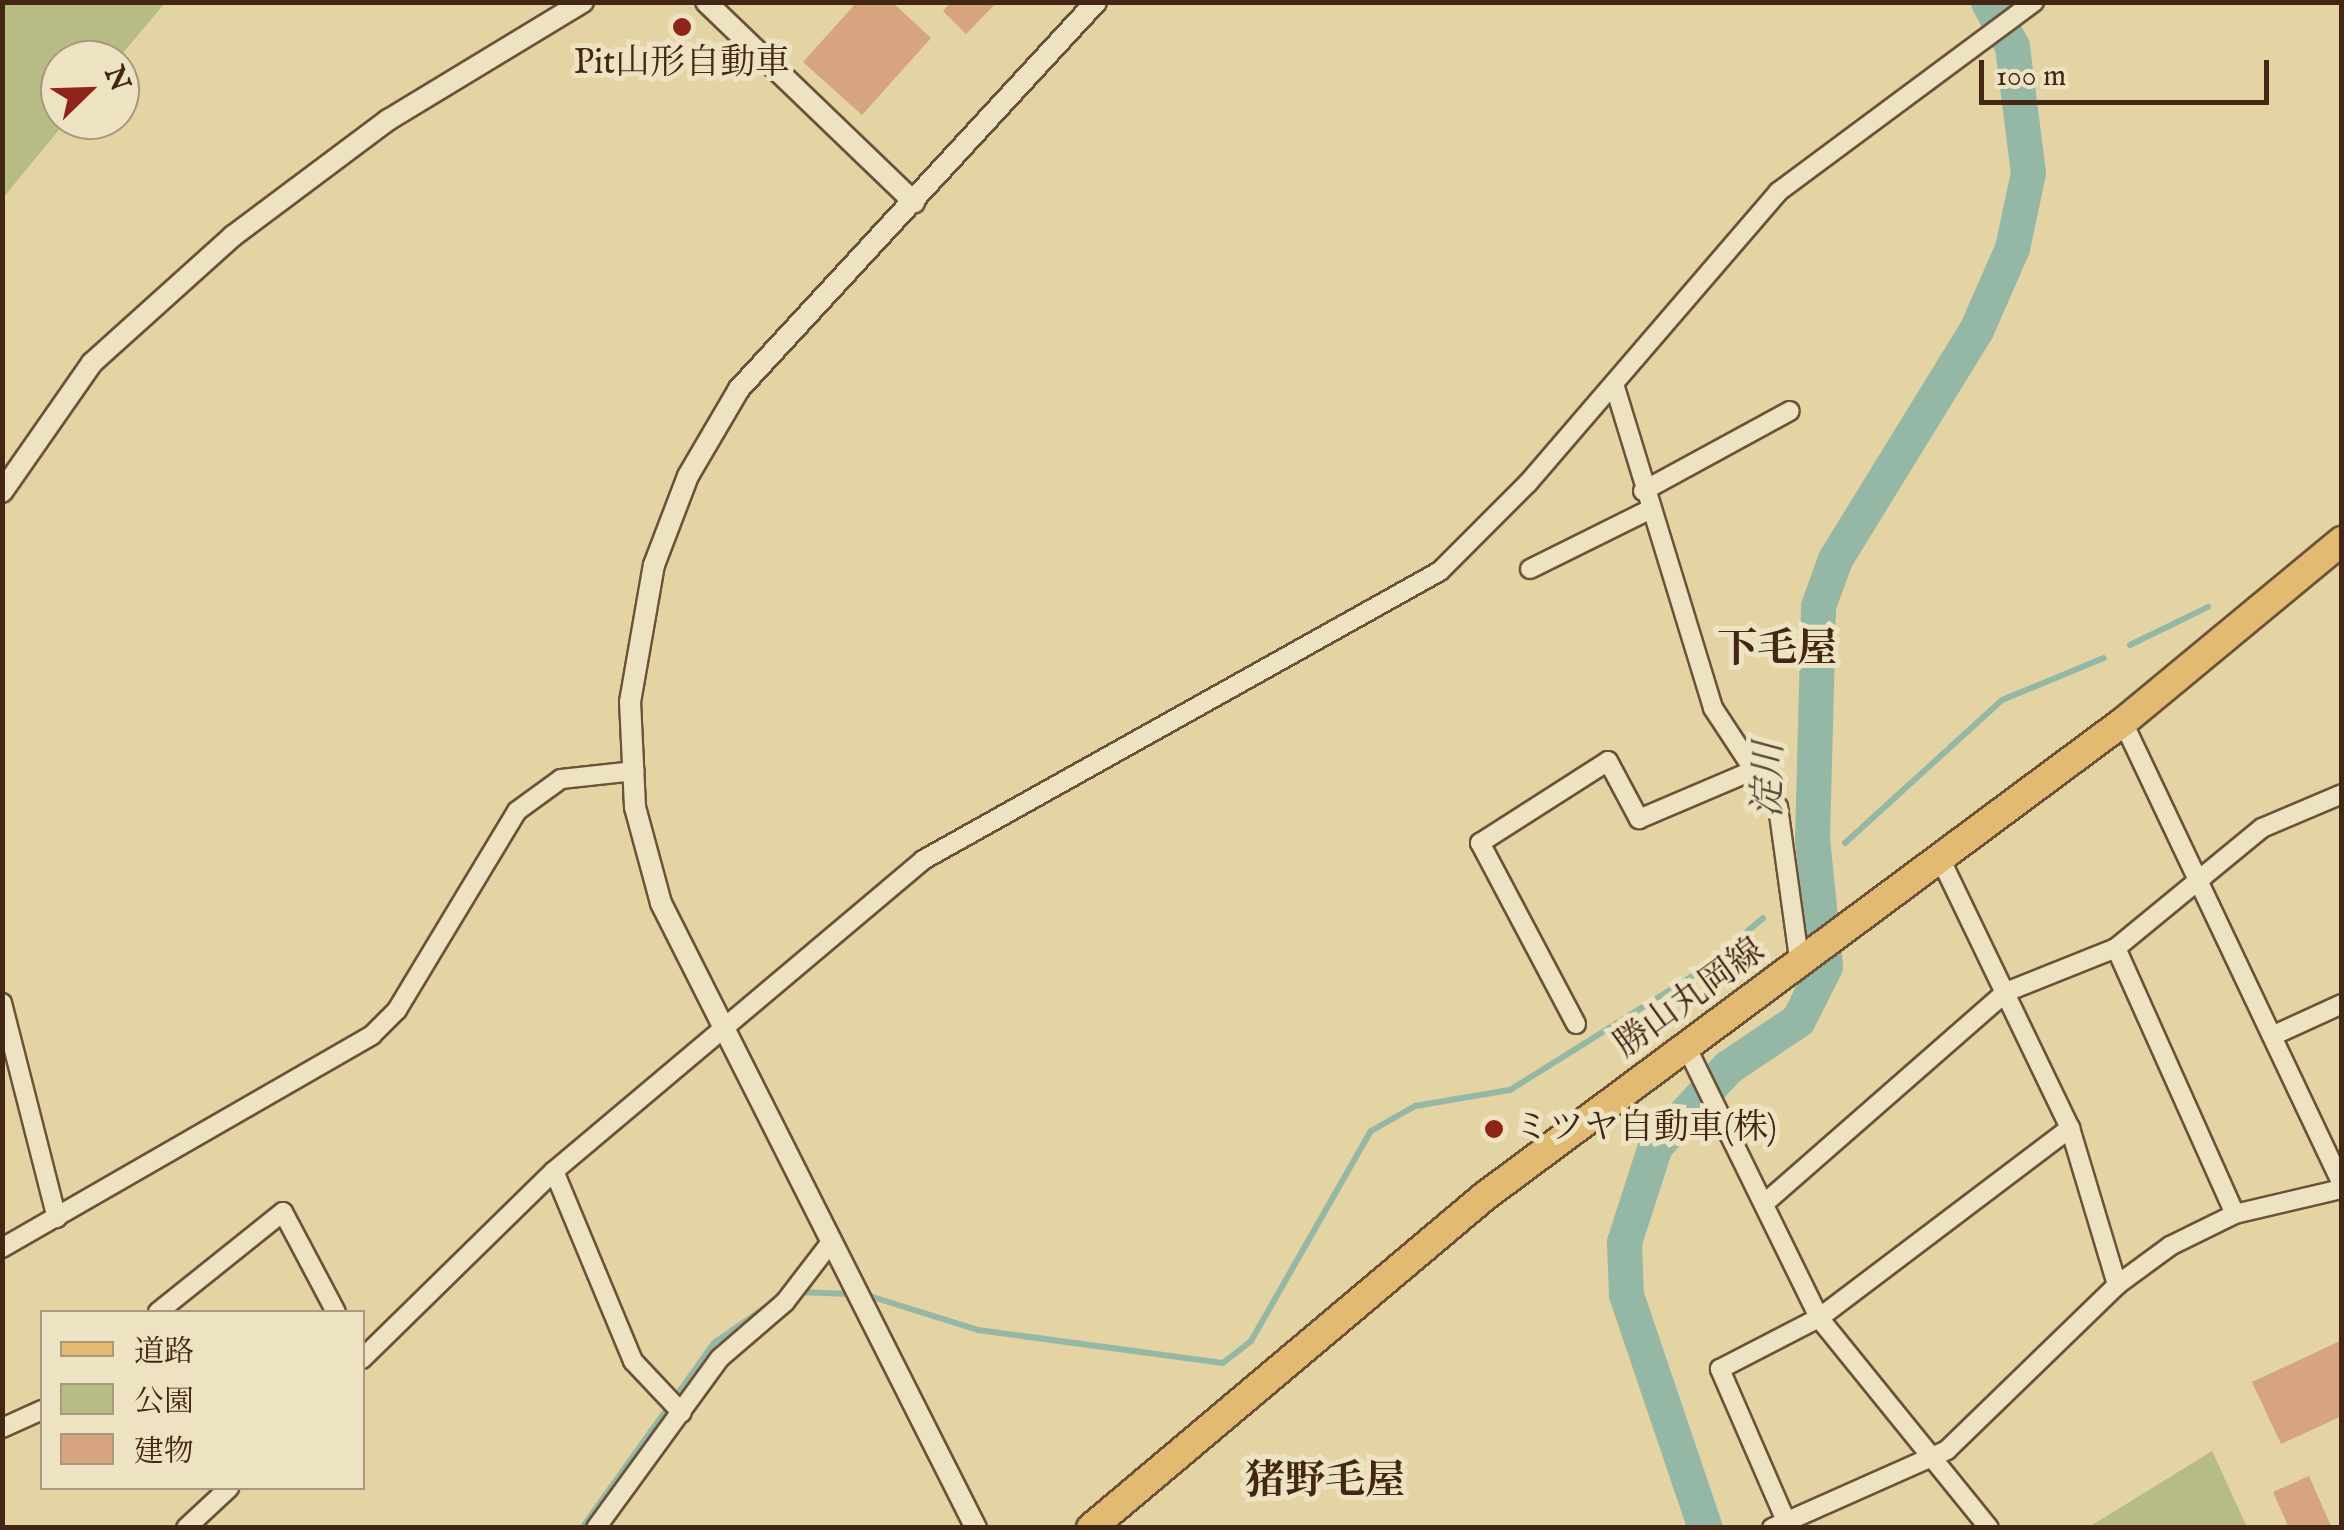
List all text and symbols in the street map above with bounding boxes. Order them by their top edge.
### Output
marker: Pit山形自動車 [671,16,693,38]
north arrow [40,40,140,140]
scale bar [1984,40,2274,102]
place label: Pit山形自動車 [574,43,790,85]
text: 100 m [1996,58,2066,96]
text: N [95,61,137,97]
district label: 下毛屋 [1717,627,1837,675]
water label: 淀川 [1748,742,1794,818]
street label: 勝山丸岡線 [1607,931,1773,1067]
place label: ミツヤ自動車(株) [1514,1108,1777,1150]
marker: ミツヤ自動車(株) [1483,1118,1505,1140]
legend [40,1310,365,1490]
text: 道路 [134,1334,194,1372]
text: 公園 [134,1384,194,1422]
text: 建物 [134,1434,194,1472]
district label: 猪野毛屋 [1245,1459,1405,1507]

